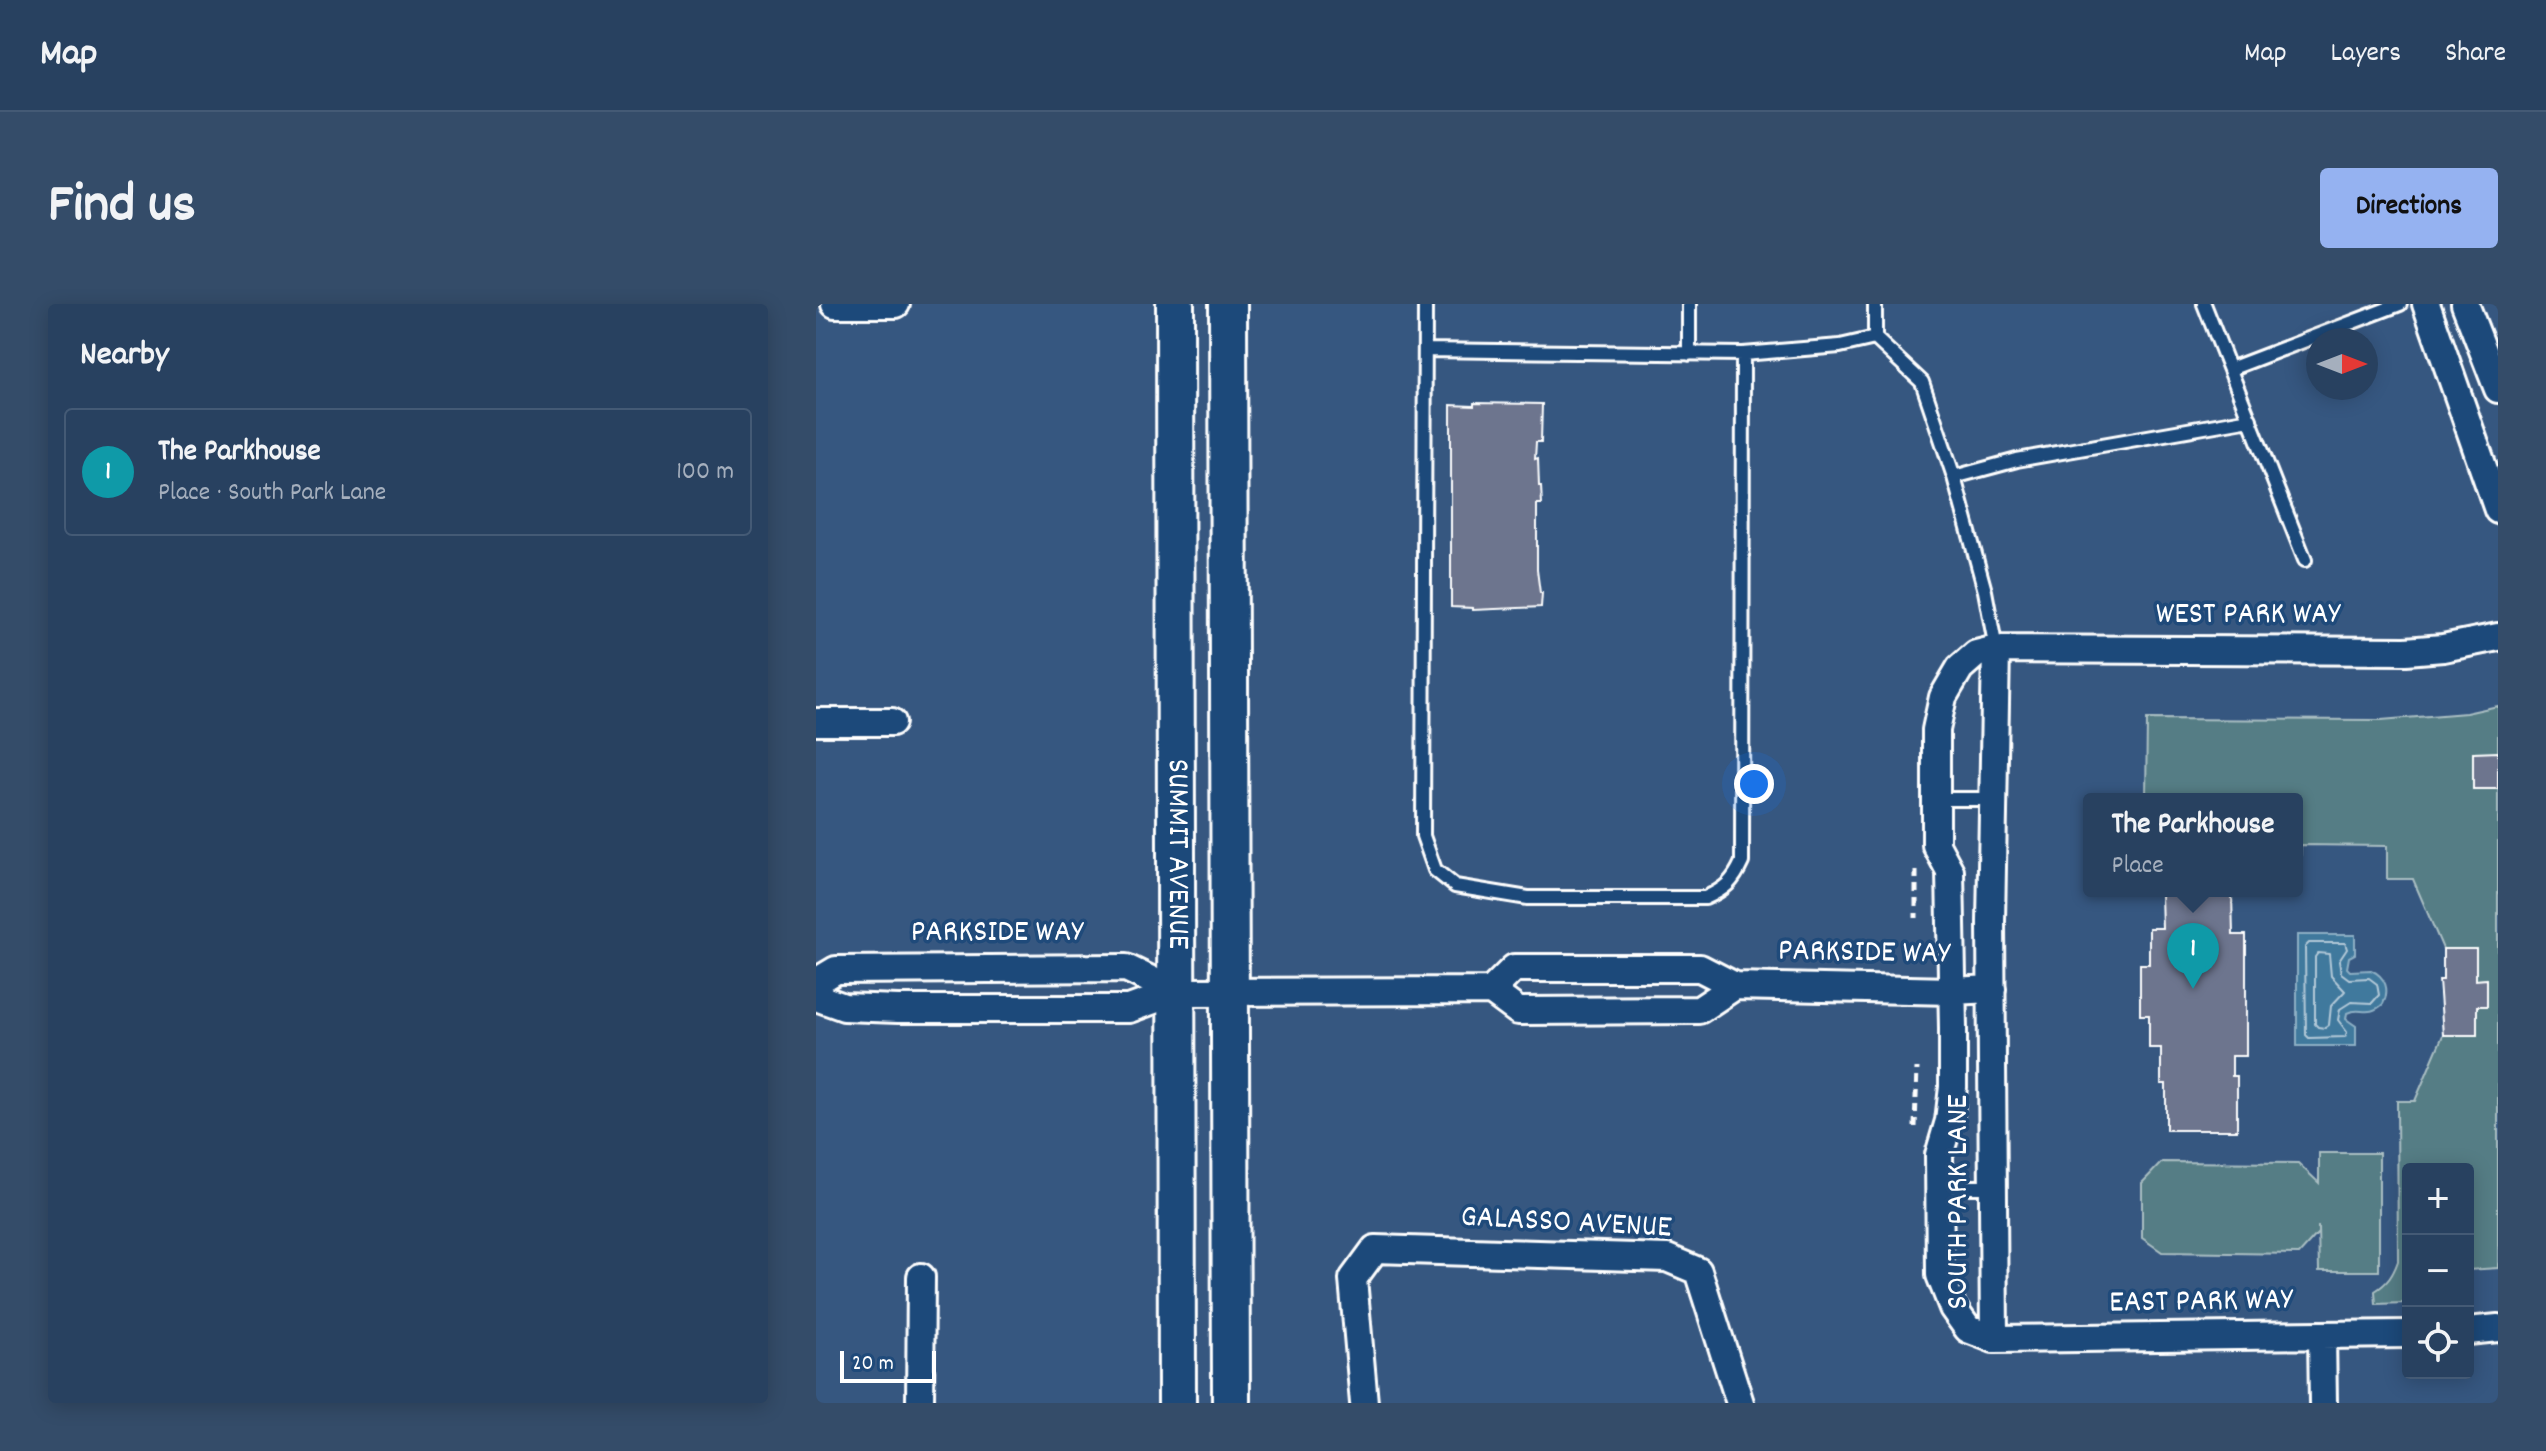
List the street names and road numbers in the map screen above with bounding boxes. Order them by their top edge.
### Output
street label: WEST PARK WAY [2156,593,2341,639]
street label: SUMMIT AVENUE [1153,759,1199,950]
street label: PARKSIDE WAY [911,911,1084,957]
street label: PARKSIDE WAY [1777,929,1952,979]
street label: SOUTH PARK LANE [1937,1094,1983,1310]
street label: GALASSO AVENUE [1459,1196,1673,1253]
street label: EAST PARK WAY [2109,1278,2294,1328]

